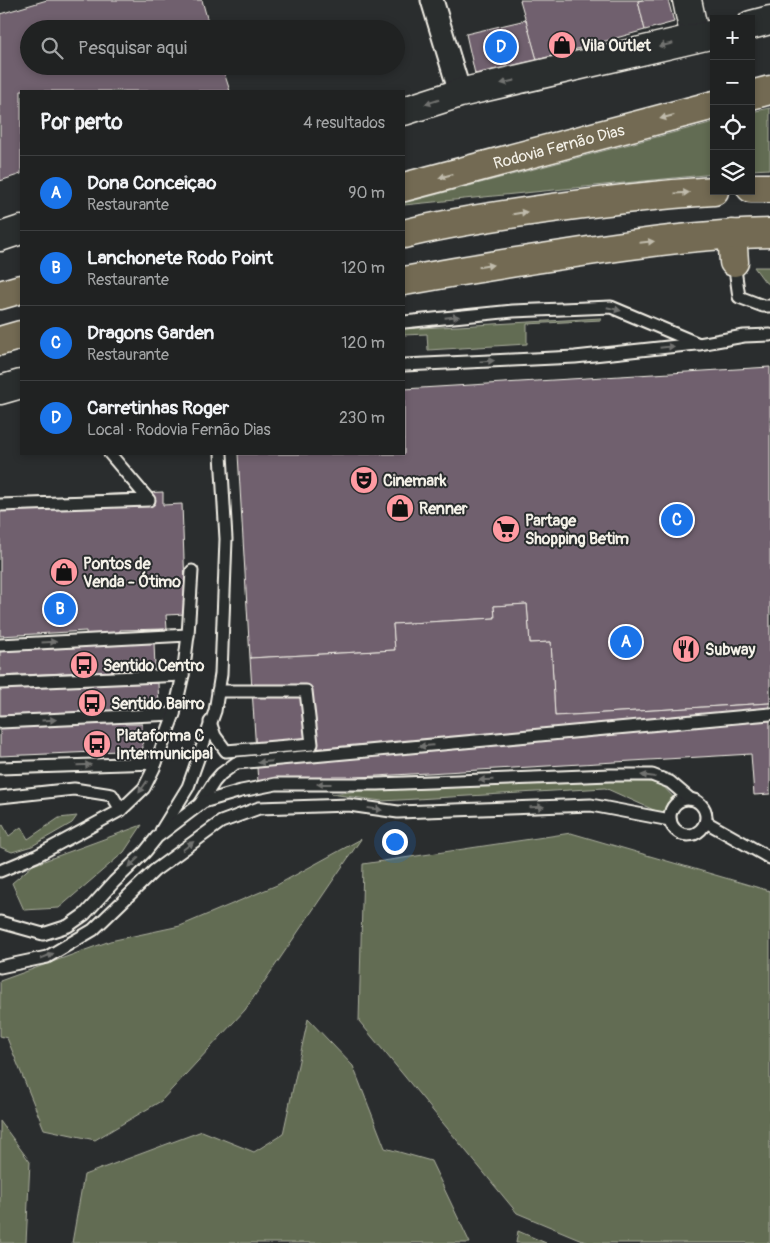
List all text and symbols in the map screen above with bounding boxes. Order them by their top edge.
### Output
map controls [710,15,755,195]
button: + [710,15,755,60]
search box [20,20,405,75]
pin: D [485,28,517,66]
shop icon: Vila Outlet [547,30,577,60]
icon: search [38,34,66,62]
text: Pesquisar aqui [78,36,187,60]
place label: Vila Outlet [581,36,652,56]
one-way arrow [659,41,674,49]
button: − [710,60,755,105]
one-way arrow [501,78,516,86]
one-way arrow [424,98,439,106]
button: locate [710,105,755,150]
text: Por perto [40,109,122,136]
text: 4 resultados [303,113,385,133]
one-way arrow [659,114,674,122]
street label: Rodovia Fernão Dias [491,120,627,174]
button: layers [710,150,755,195]
text: Dona Conceiçao [87,171,216,195]
one-way arrow [439,172,454,180]
text: A [51,183,61,203]
text: 90 m [348,183,385,203]
one-way arrow [674,188,690,196]
text: Restaurante [87,195,169,215]
one-way arrow [513,208,529,216]
one-way arrow [639,238,655,246]
text: Lanchonete Rodo Point [87,246,273,270]
text: B [51,258,61,278]
text: 120 m [341,258,385,278]
one-way arrow [479,262,495,270]
text: Restaurante [87,270,169,290]
one-way arrow [606,305,622,313]
one-way arrow [445,313,461,321]
text: Dragons Garden [87,321,214,345]
text: C [51,333,61,353]
text: 120 m [341,333,385,353]
one-way arrow [659,343,675,351]
text: Restaurante [87,345,169,365]
one-way arrow [480,357,496,365]
text: Carretinhas Roger [87,396,229,420]
text: D [51,408,61,428]
text: 230 m [339,408,385,428]
text: Local · Rodovia Fernão Dias [87,420,271,440]
theatre icon: Cinemark [349,465,379,495]
place label: Cinemark [383,471,447,491]
shop icon: Renner [385,493,415,523]
place label: Renner [419,499,468,519]
pin: C [661,501,693,539]
place label: Partage Shopping Betim [525,511,629,549]
supermarket icon: Partage Shopping Betim [491,514,521,544]
place label: Pontos de Venda - Ótimo [83,554,181,592]
shop icon: Pontos de Venda - Ótimo [49,557,79,587]
pin: B [44,590,76,628]
pin: A [610,623,642,661]
restaurant icon: Subway [671,634,701,664]
one-way arrow [41,638,57,646]
place label: Subway [705,640,755,660]
bus stop icon: Sentido Centro [69,650,99,680]
place label: Sentido Centro [103,656,205,676]
bus stop icon: Sentido Bairro [77,688,107,718]
place label: Sentido Bairro [111,694,205,714]
one-way arrow [41,716,57,724]
place label: Plataforma C Intermunicipal [116,726,214,764]
bus stop icon: Plataforma C Intermunicipal [82,729,112,759]
one-way arrow [418,742,434,750]
one-way arrow [256,758,272,766]
one-way arrow [76,760,92,768]
one-way arrow [640,772,656,780]
one-way arrow [478,776,494,784]
one-way arrow [138,780,148,793]
one-way arrow [316,780,332,788]
one-way arrow [530,803,546,811]
one-way arrow [367,805,383,813]
your location [382,829,408,855]
one-way arrow [181,841,195,851]
one-way arrow [129,856,141,868]
one-way arrow [40,951,54,959]

